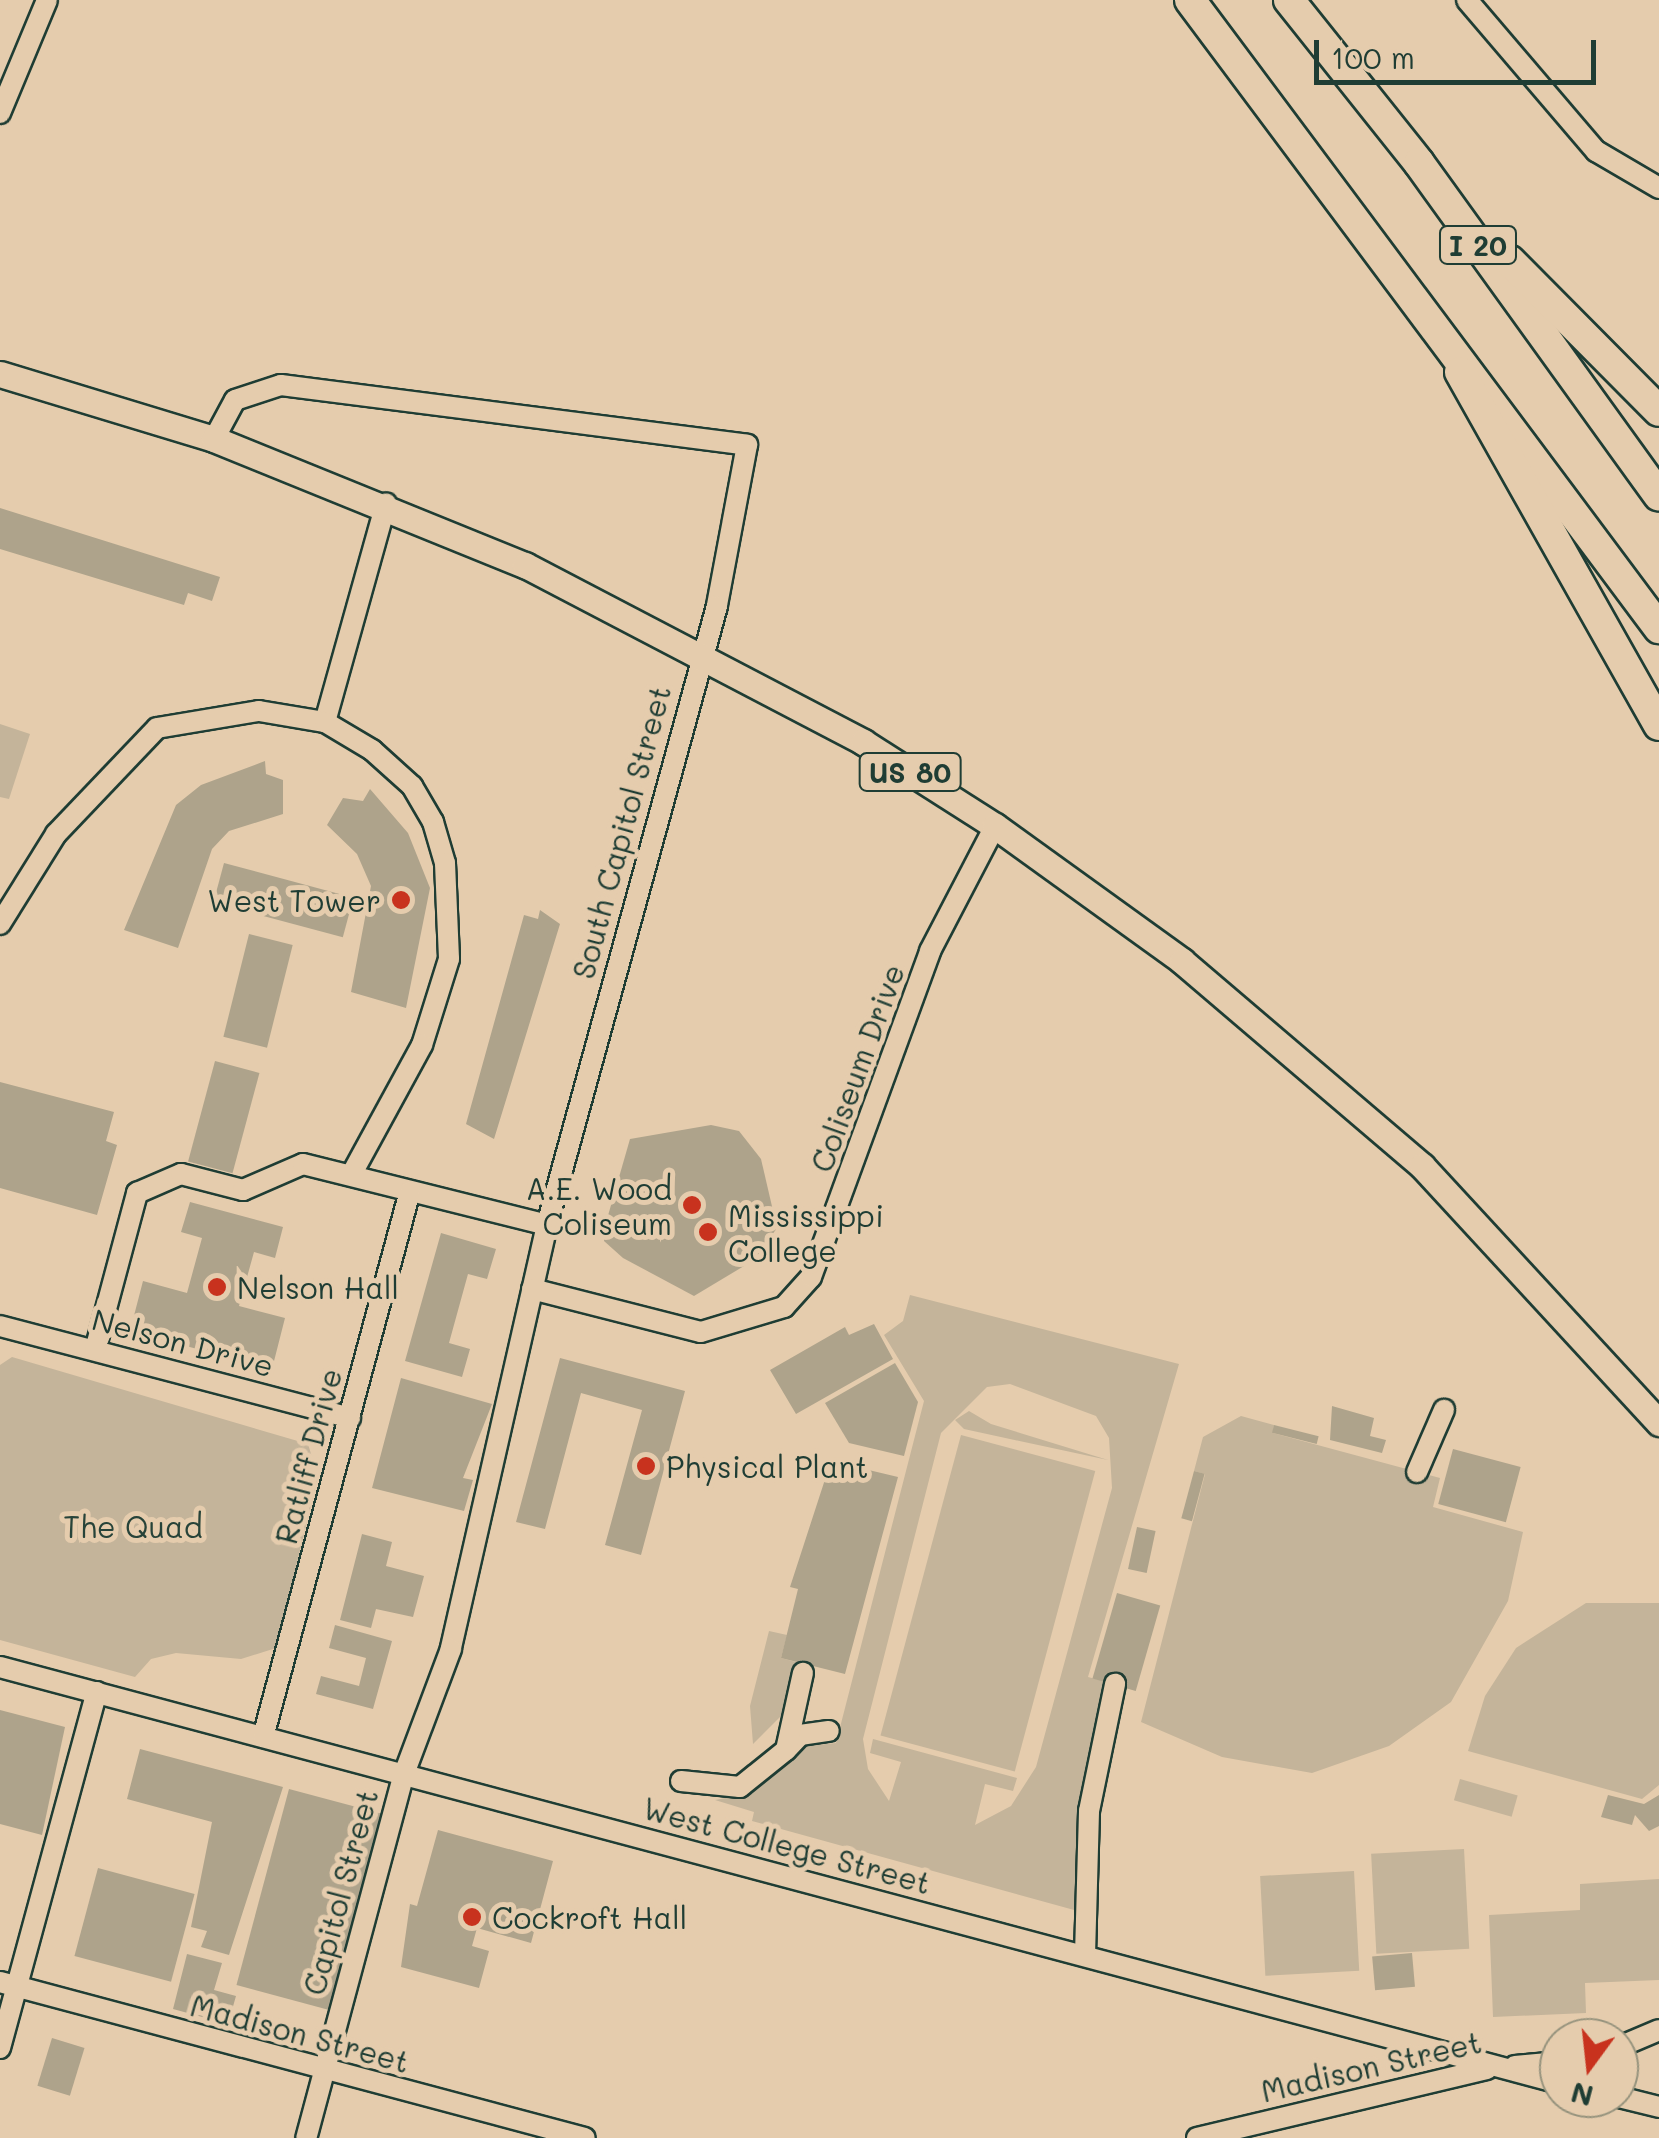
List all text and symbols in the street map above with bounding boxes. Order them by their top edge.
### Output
scale bar [1319,20,1602,82]
text: 100 m [1331,37,1415,77]
road number: I 20 [1438,222,1518,268]
street label: South Capitol Street [565,681,677,983]
road number: US 80 [858,749,962,795]
place label: West Tower [207,882,381,918]
marker: West Tower [390,889,412,911]
street label: Coliseum Drive [803,959,911,1177]
place label: A.E. Wood Coliseum [526,1170,672,1240]
marker: A.E. Wood Coliseum [681,1194,703,1216]
place label: Mississippi College [728,1197,884,1268]
marker: Mississippi College [697,1221,719,1243]
place label: Nelson Hall [237,1269,399,1305]
marker: Nelson Hall [206,1276,228,1298]
street label: Nelson Drive [88,1301,278,1383]
street label: Ratliff Drive [267,1364,349,1548]
place label: Physical Plant [666,1448,868,1484]
marker: Physical Plant [635,1455,657,1477]
park label: The Quad [63,1508,203,1544]
street label: Capitol Street [295,1785,385,1999]
street label: West College Street [639,1789,935,1901]
place label: Cockroft Hall [492,1899,687,1935]
marker: Cockroft Hall [461,1906,483,1928]
street label: Madison Street [187,1987,413,2079]
north arrow [1539,2018,1639,2118]
street label: Madison Street [1257,2023,1485,2109]
text: N [1567,2075,1597,2115]

